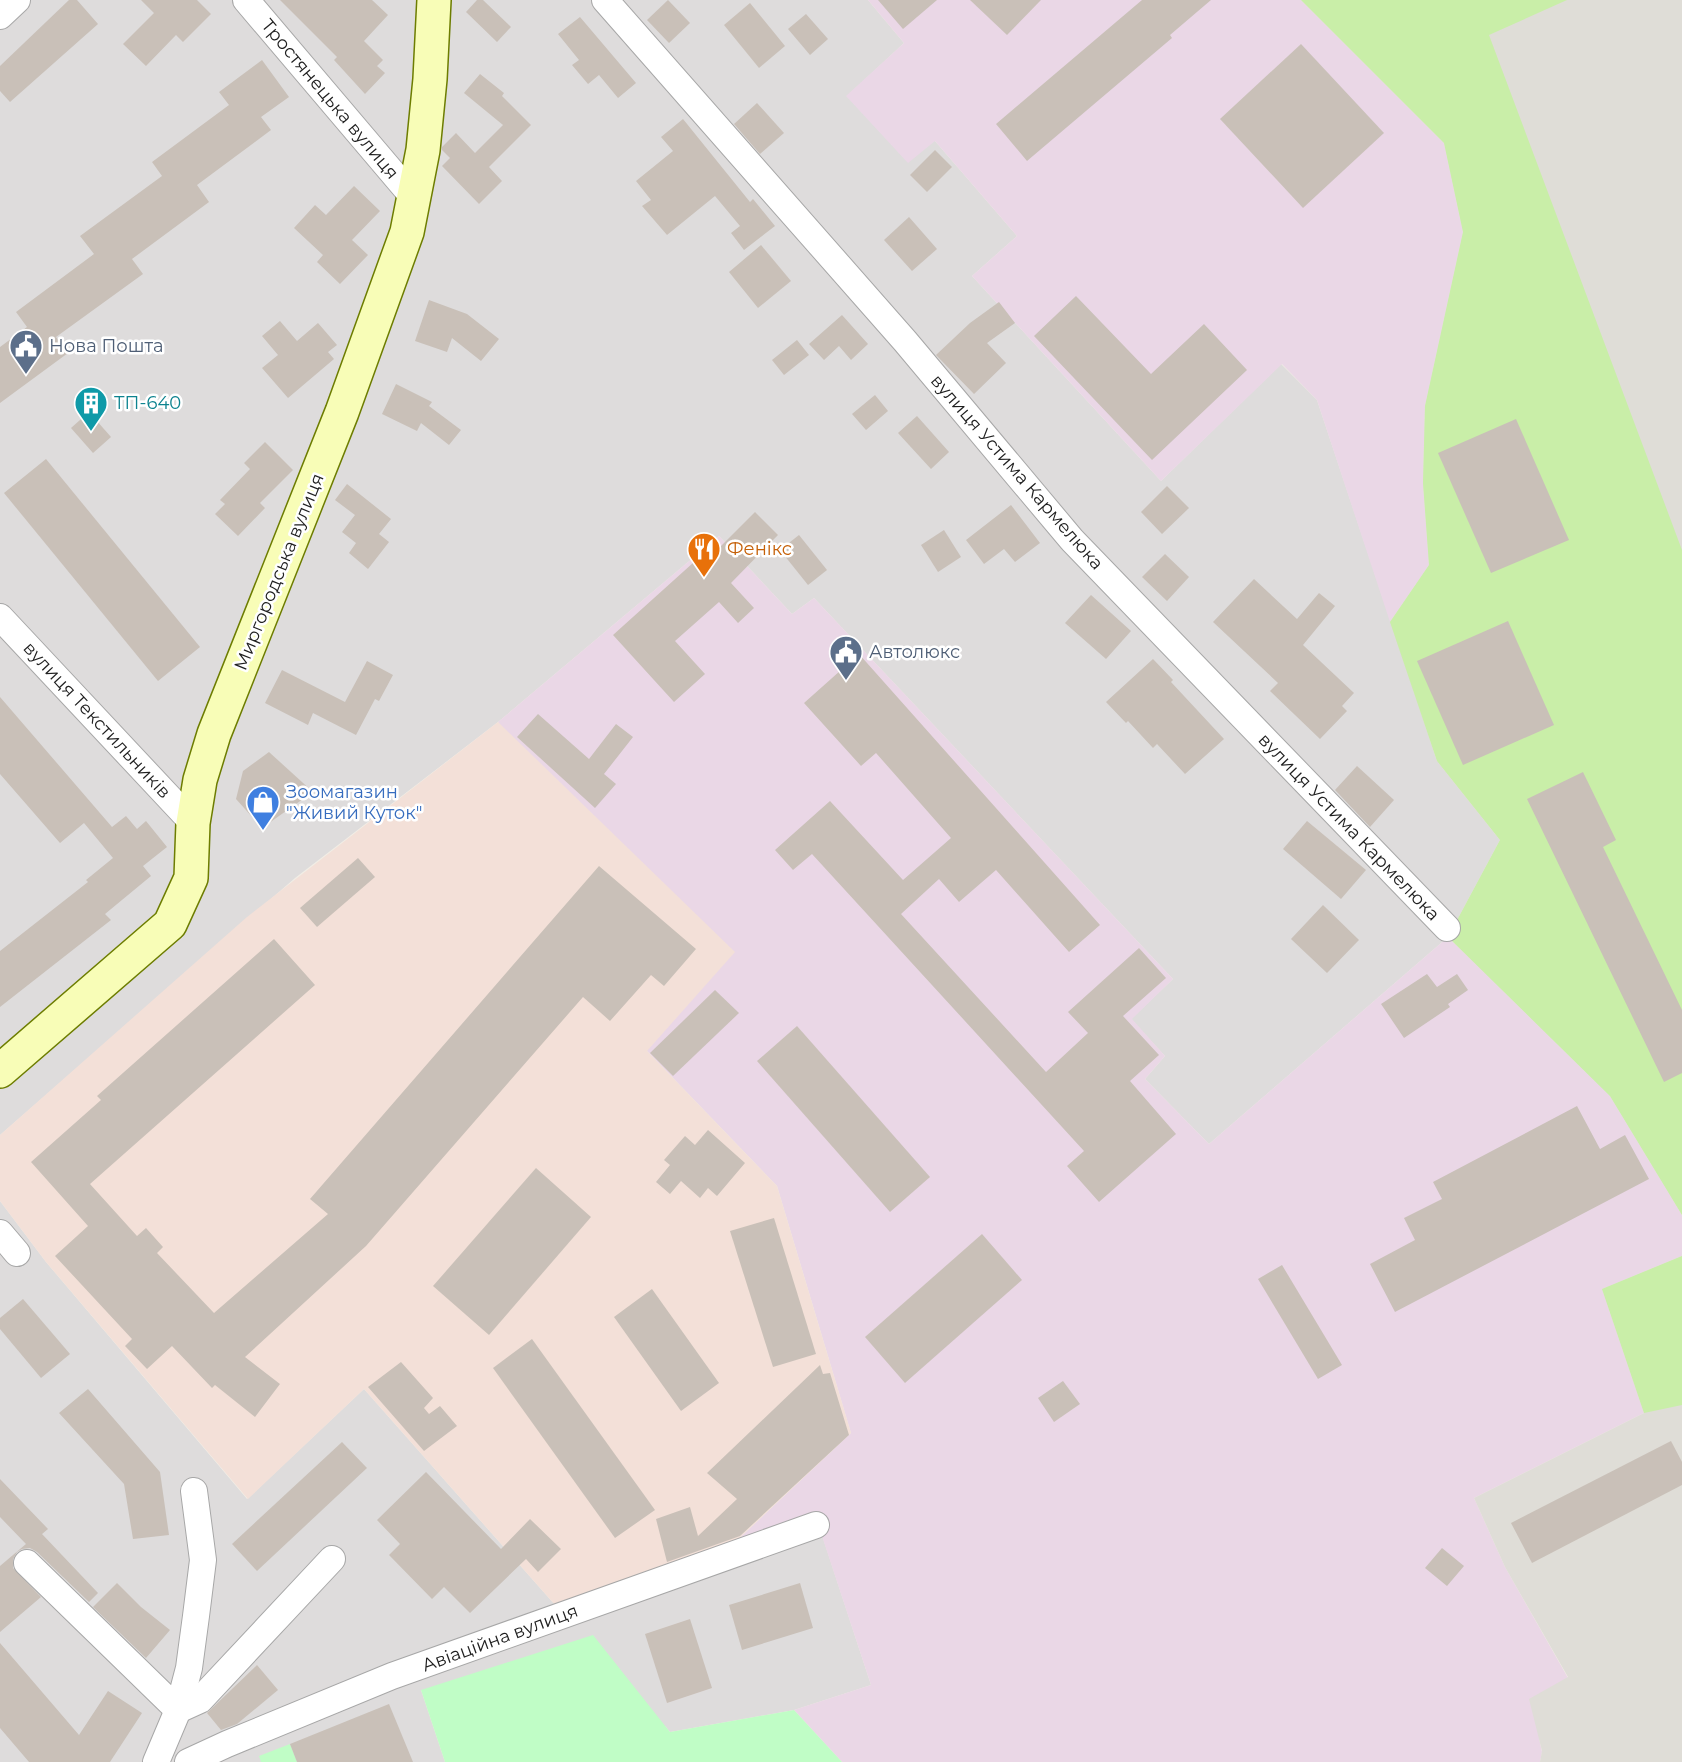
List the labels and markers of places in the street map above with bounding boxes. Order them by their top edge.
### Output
public building icon: Нова Пошта [8,328,44,375]
place label: Нова Пошта [49,335,163,357]
building icon: ТП-640 [73,385,109,432]
place label: ТП-640 [114,392,181,414]
restaurant icon: Фенікс [686,531,722,578]
place label: Фенікс [727,538,792,560]
public building icon: Автолюкс [828,634,864,681]
place label: Автолюкс [869,641,960,663]
place label: Зоомагазин "Живий Куток" [286,781,422,824]
shop icon: Зоомагазин "Живий Куток" [245,784,281,831]

